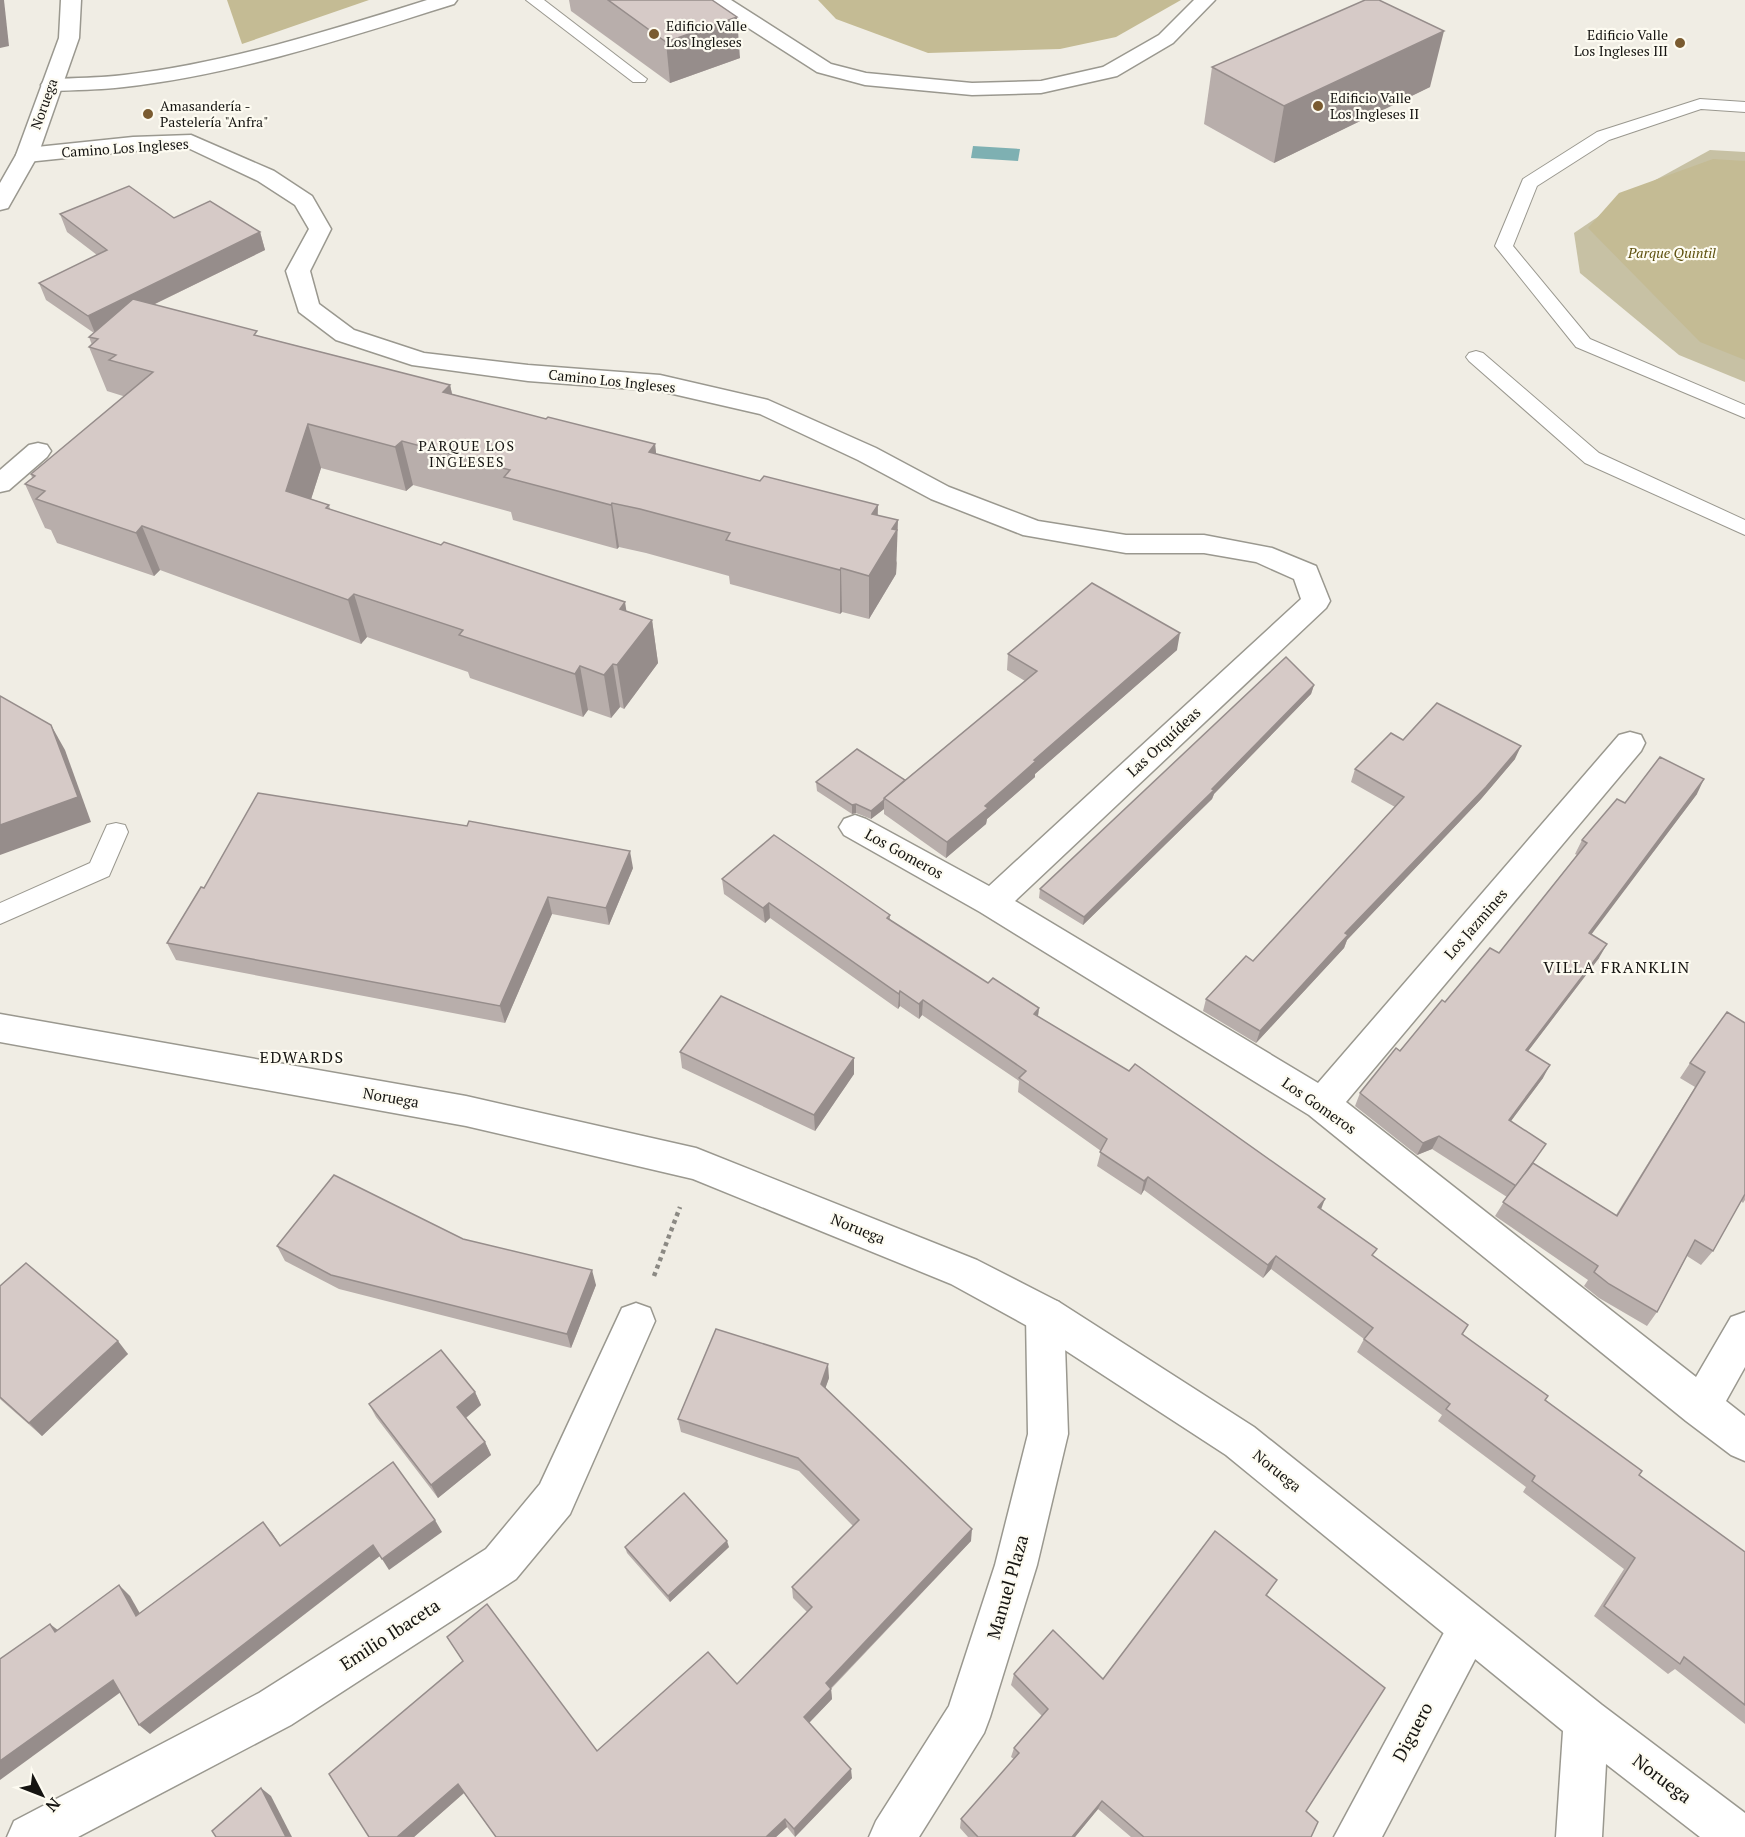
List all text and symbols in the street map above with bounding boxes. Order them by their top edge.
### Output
place label: Edificio Valle Los Ingleses [666,16,747,51]
place label: Edificio Valle Los Ingleses III [1574,25,1668,60]
marker: Edificio Valle Los Ingleses [647,27,661,41]
marker: Edificio Valle Los Ingleses III [1673,36,1687,50]
street label: Noruega [26,76,62,132]
place label: Edificio Valle Los Ingleses II [1330,88,1419,123]
place label: Amasandería - Pastelería "Anfra" [160,96,268,131]
marker: Edificio Valle Los Ingleses II [1311,99,1325,113]
marker: Amasandería - Pastelería "Anfra" [141,107,155,121]
street label: Camino Los Ingleses [61,134,189,161]
park label: Parque Quintil [1627,243,1716,262]
street label: Camino Los Ingleses [548,364,677,397]
district label: PARQUE LOS INGLESES [419,436,515,471]
street label: Las Orquídeas [1122,702,1205,781]
street label: Los Gomeros [862,823,947,883]
street label: Los Jazmines [1439,884,1511,963]
district label: VILLA FRANKLIN [1543,956,1691,978]
district label: EDWARDS [259,1046,345,1068]
street label: Los Gomeros [1278,1072,1361,1138]
street label: Noruega [362,1082,421,1112]
street label: Noruega [828,1208,889,1248]
street label: Noruega [1249,1445,1306,1496]
street label: Manuel Plaza [981,1532,1033,1642]
street label: Emilio Ibaceta [335,1593,444,1675]
street label: Diguero [1387,1698,1438,1765]
street label: Noruega [1628,1748,1697,1808]
north arrow [12,1765,72,1825]
text: N [41,1793,65,1817]

